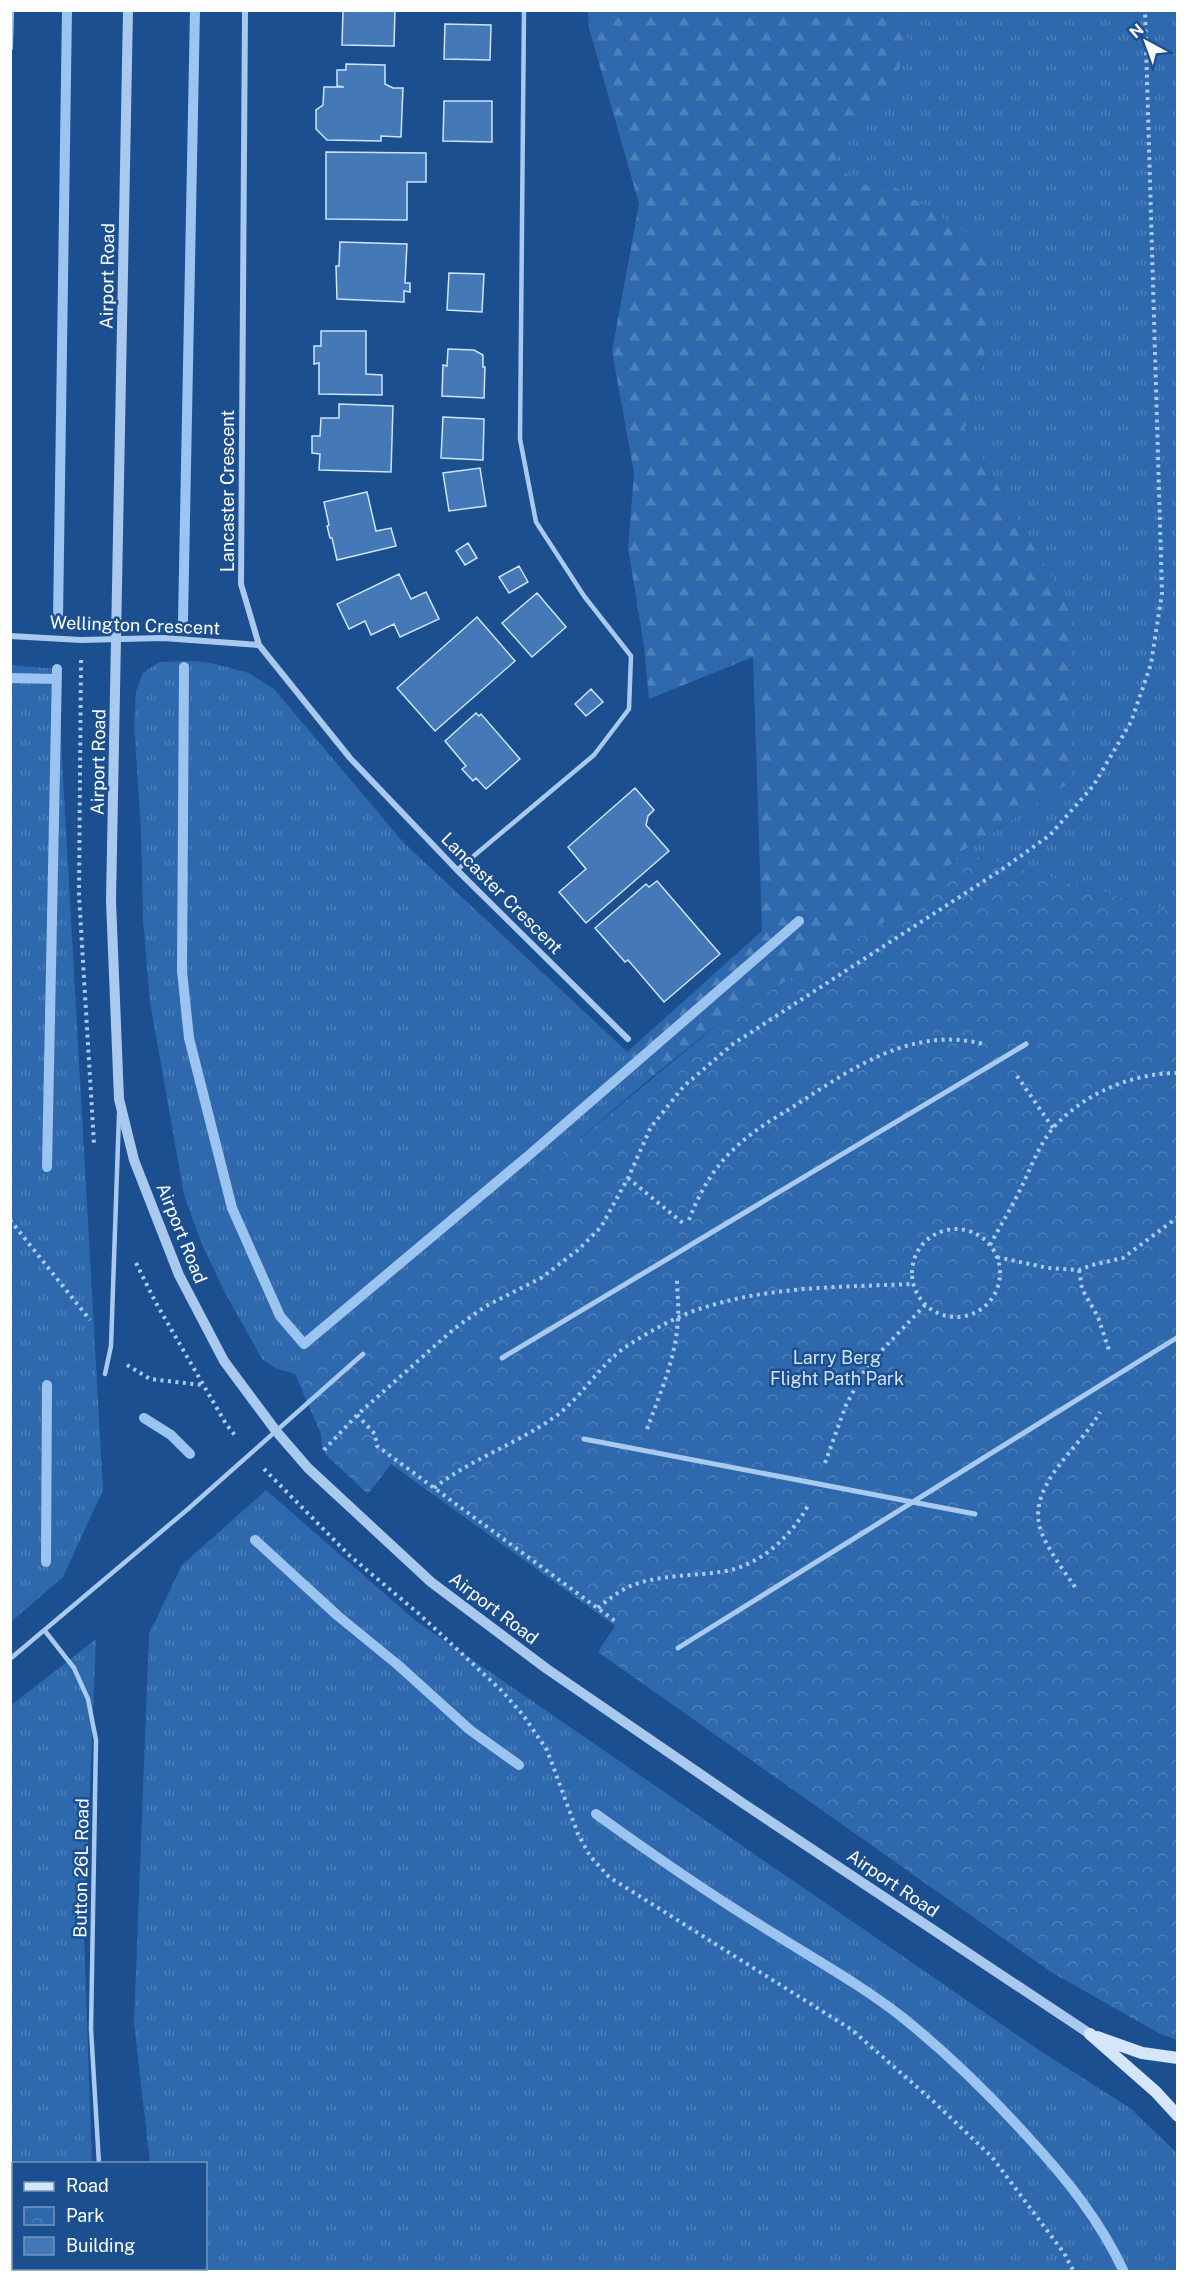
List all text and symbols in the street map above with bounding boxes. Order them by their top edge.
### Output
north arrow [1116,12,1176,72]
text: N [1126,20,1147,42]
street label: Airport Road [96,223,118,329]
street label: Lancaster Crescent [217,410,238,572]
street label: Wellington Crescent [49,612,221,638]
street label: Airport Road [87,709,109,815]
street label: Lancaster Crescent [437,828,567,958]
street label: Airport Road [152,1180,212,1286]
park label: Larry Berg Flight Path Park [770,1347,904,1389]
street label: Airport Road [445,1568,543,1648]
street label: Button 26L Road [69,1798,93,1938]
street label: Airport Road [843,1845,943,1921]
legend [12,2162,207,2270]
text: Road [66,2175,109,2196]
text: Park [66,2205,104,2226]
text: Building [66,2235,135,2256]

